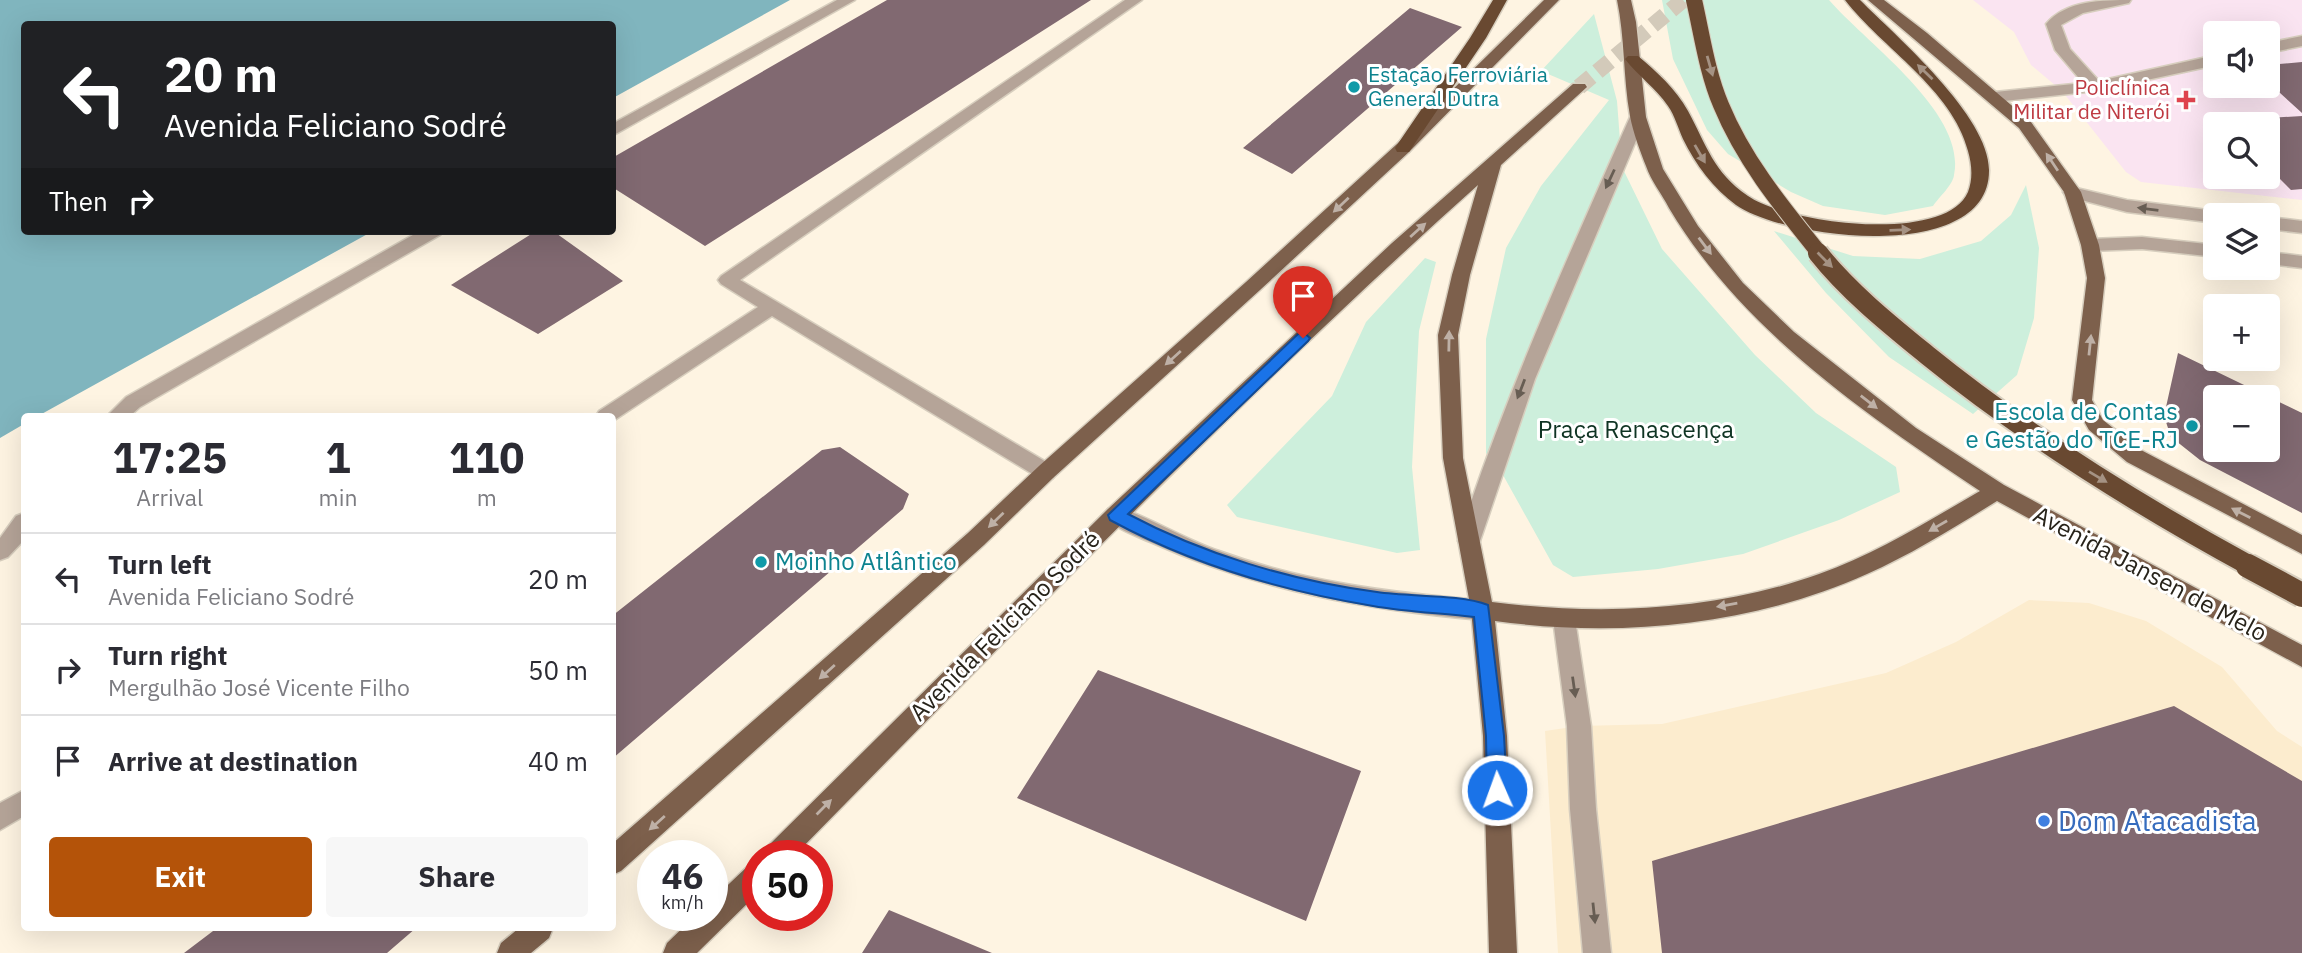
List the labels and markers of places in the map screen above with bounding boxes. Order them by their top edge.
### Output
place label: Estação Ferroviária General Dutra [1368,60,1548,112]
place label: Policlínica Militar de Niterói [2013,73,2170,125]
marker: Estação Ferroviária General Dutra [1346,79,1362,95]
marker: Policlínica Militar de Niterói [2176,90,2196,110]
pin [1273,266,1333,338]
place label: Escola de Contas e Gestão do TCE-RJ [1966,395,2178,455]
marker: Escola de Contas e Gestão do TCE-RJ [2184,418,2200,434]
place label: Moinho Atlântico [775,545,957,577]
marker: Moinho Atlântico [753,554,769,570]
place label: Dom Atacadista [2058,802,2257,839]
marker: Dom Atacadista [2036,813,2052,829]

